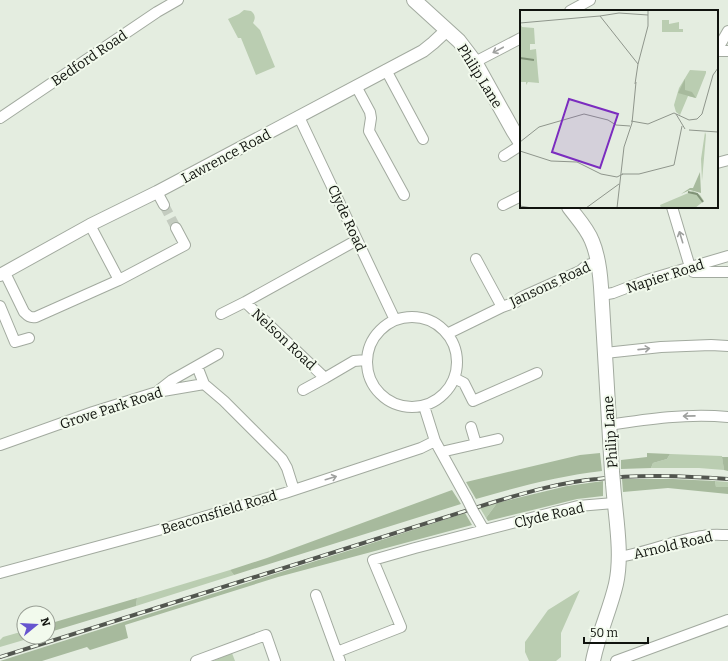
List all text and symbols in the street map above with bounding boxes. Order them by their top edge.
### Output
inset map [520,10,718,208]
street label: Bedford Road [48,27,130,90]
street label: Philip Lane [453,41,506,111]
one-way arrow [492,47,504,54]
street label: Lawrence Road [179,126,274,187]
street label: Clyde Road [324,182,369,254]
one-way arrow [677,231,684,244]
street label: Napier Road [624,256,706,297]
street label: Jansons Road [506,258,593,311]
street label: Nelson Road [248,305,319,374]
one-way arrow [637,345,650,353]
street label: Grove Park Road [58,384,165,433]
street label: Philip Lane [600,395,621,469]
one-way arrow [683,412,696,420]
one-way arrow [325,474,338,481]
street label: Beaconsfield Road [159,487,279,538]
street label: Clyde Road [512,499,586,532]
street label: Arnold Road [632,528,714,563]
north arrow [16,605,56,645]
text: N [38,616,53,629]
scale bar [584,619,648,645]
text: 50 m [590,626,619,640]

